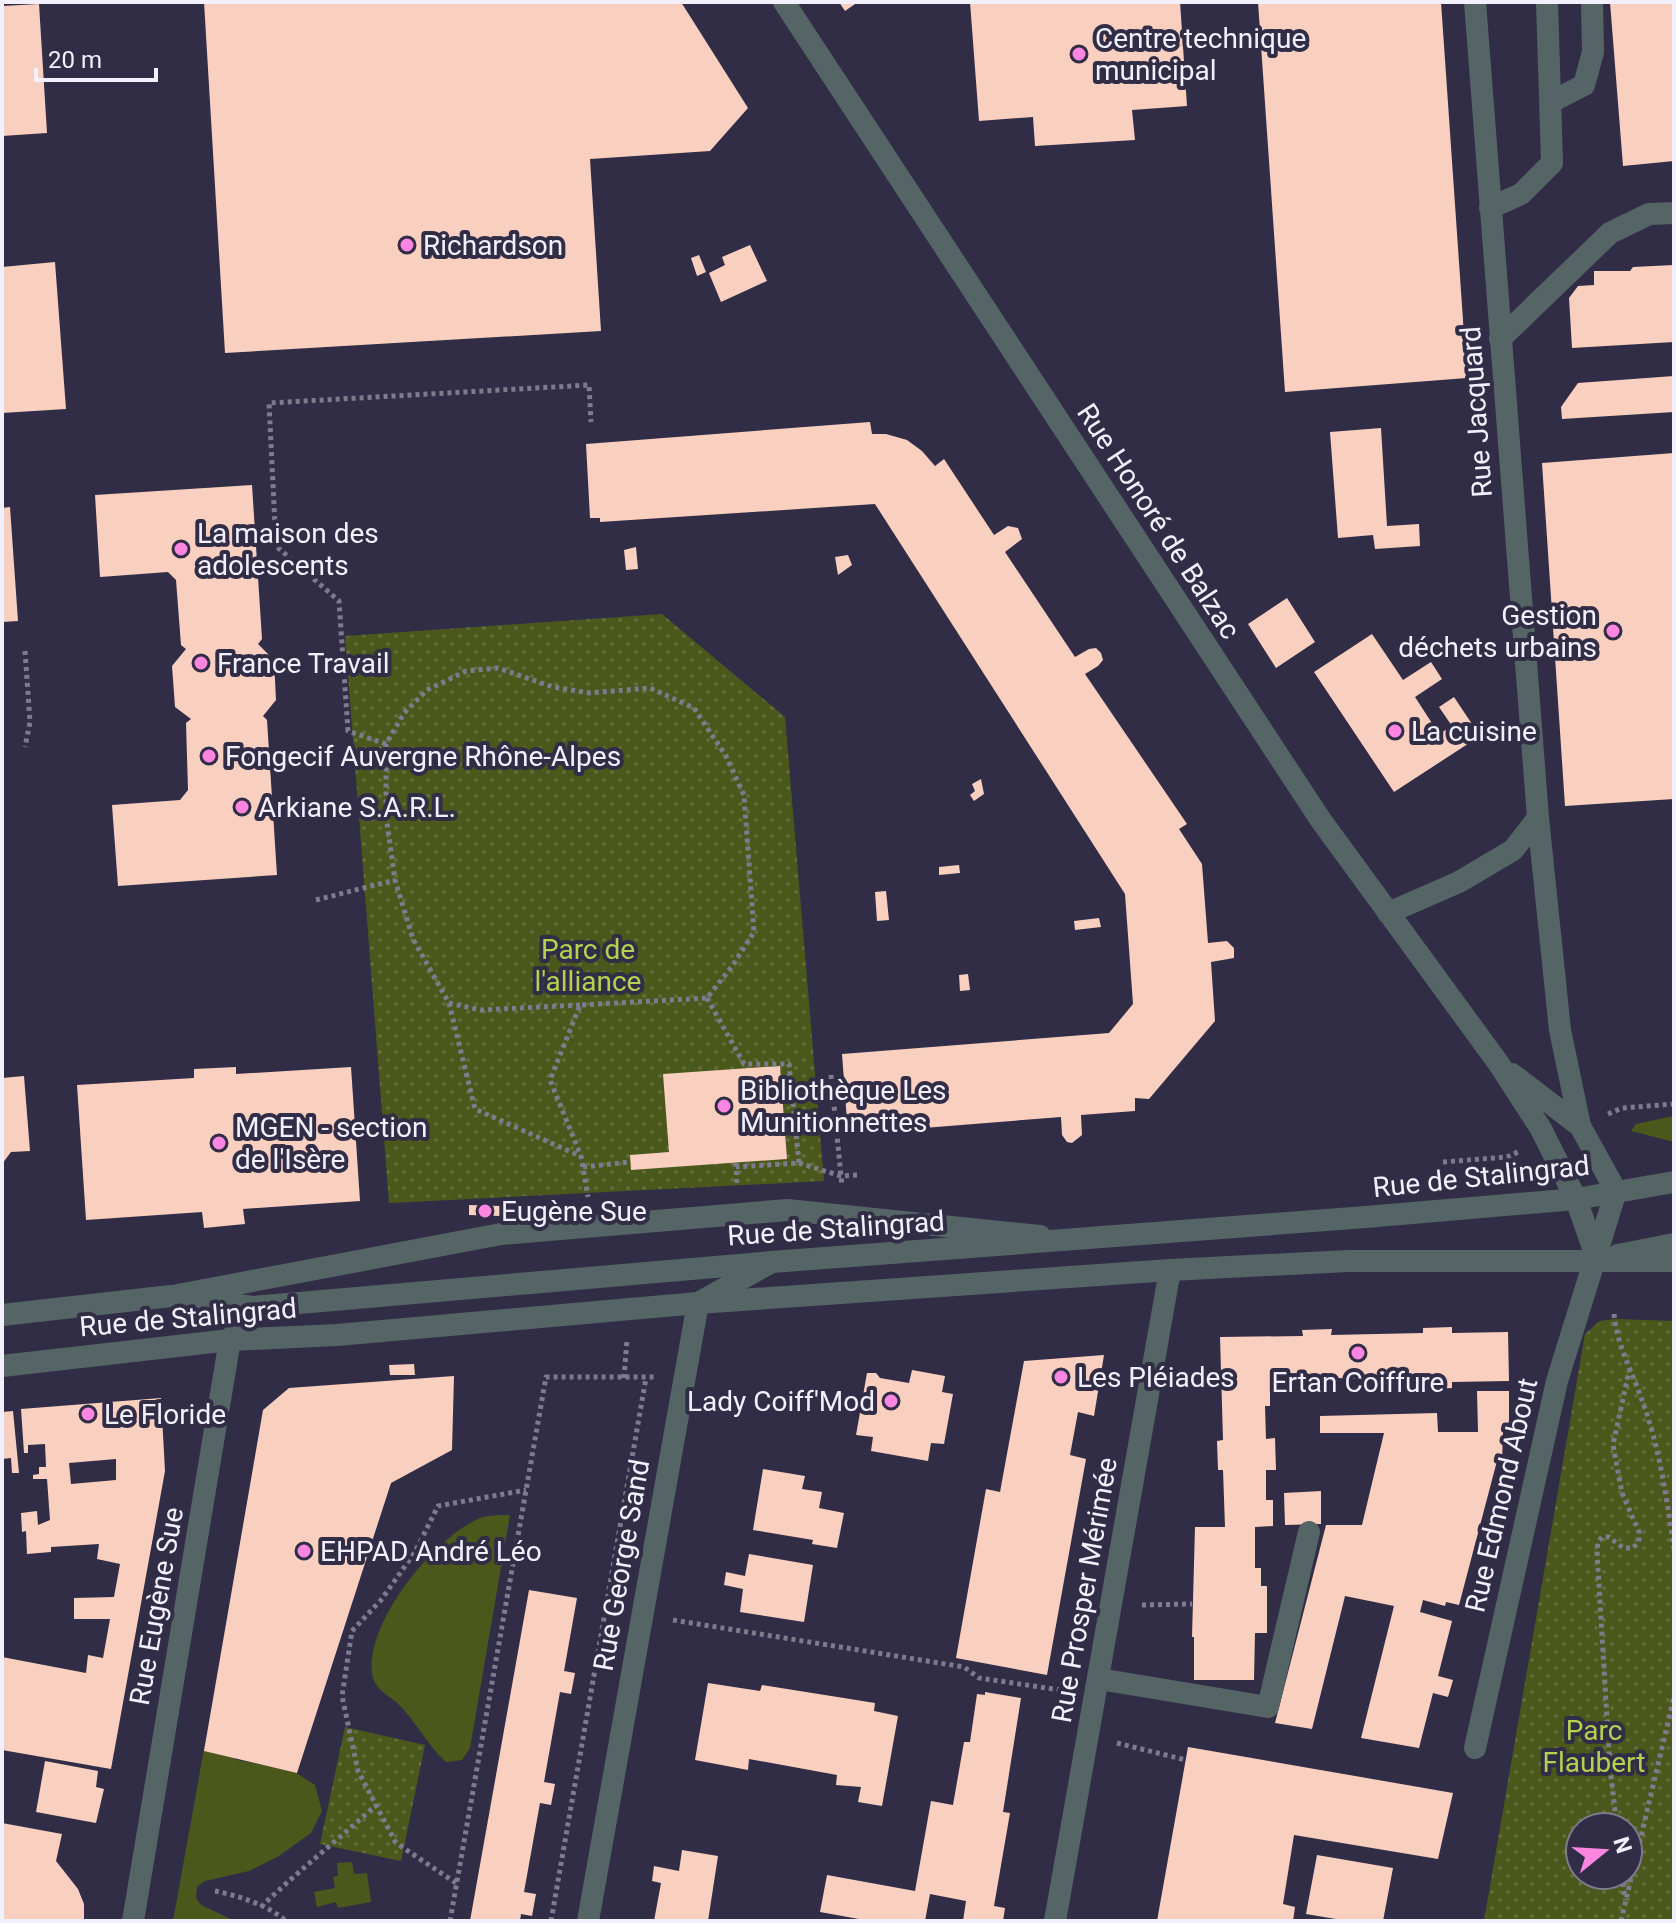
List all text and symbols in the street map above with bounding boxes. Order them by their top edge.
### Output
place label: Centre technique municipal [1095,22,1306,87]
scale bar [36,32,156,82]
marker: Centre technique municipal [1070,45,1088,63]
text: 20 m [48,46,102,74]
place label: Richardson [423,229,563,262]
marker: Richardson [398,236,416,254]
street label: Rue Jacquard [1454,325,1499,499]
street label: Rue Honoré de Balzac [1070,397,1247,645]
place label: La maison des adolescents [197,517,379,582]
marker: La maison des adolescents [172,540,190,558]
place label: Gestion déchets urbains [1398,599,1597,664]
marker: Gestion déchets urbains [1604,622,1622,640]
place label: France Travail [217,647,390,680]
marker: France Travail [192,654,210,672]
place label: La cuisine [1411,715,1537,748]
marker: La cuisine [1386,722,1404,740]
place label: Fongecif Auvergne Rhône-Alpes [225,740,621,773]
marker: Fongecif Auvergne Rhône-Alpes [200,747,218,765]
place label: Arkiane S.A.R.L. [258,791,456,824]
marker: Arkiane S.A.R.L. [233,798,251,816]
park label: Parc de l'alliance [535,933,641,998]
place label: Bibliothèque Les Munitionnettes [740,1074,947,1139]
marker: Bibliothèque Les Munitionnettes [715,1097,733,1115]
place label: MGEN - section de l'Isère [235,1111,427,1176]
marker: MGEN - section de l'Isère [210,1134,228,1152]
street label: Rue de Stalingrad [1371,1149,1591,1204]
place label: Eugène Sue [501,1195,647,1228]
marker: Eugène Sue [476,1202,494,1220]
street label: Rue de Stalingrad [726,1204,946,1253]
street label: Rue de Stalingrad [78,1292,298,1343]
marker: Ertan Coiffure [1349,1344,1367,1362]
place label: Les Pléiades [1077,1361,1235,1394]
place label: Ertan Coiffure [1272,1366,1444,1399]
marker: Les Pléiades [1052,1368,1070,1386]
street label: Rue Edmond About [1459,1375,1544,1615]
place label: Lady Coiff'Mod [687,1385,875,1418]
marker: Lady Coiff'Mod [882,1392,900,1410]
place label: Le Floride [104,1398,226,1431]
marker: Le Floride [79,1405,97,1423]
street label: Rue Prosper Mérimée [1045,1455,1124,1725]
street label: Rue George Sand [587,1457,656,1673]
street label: Rue Eugène Sue [123,1505,190,1708]
place label: EHPAD André Léo [320,1535,542,1568]
marker: EHPAD André Léo [295,1542,313,1560]
park label: Parc Flaubert [1543,1714,1645,1779]
north arrow [1564,1811,1644,1891]
text: N [1608,1834,1637,1856]

